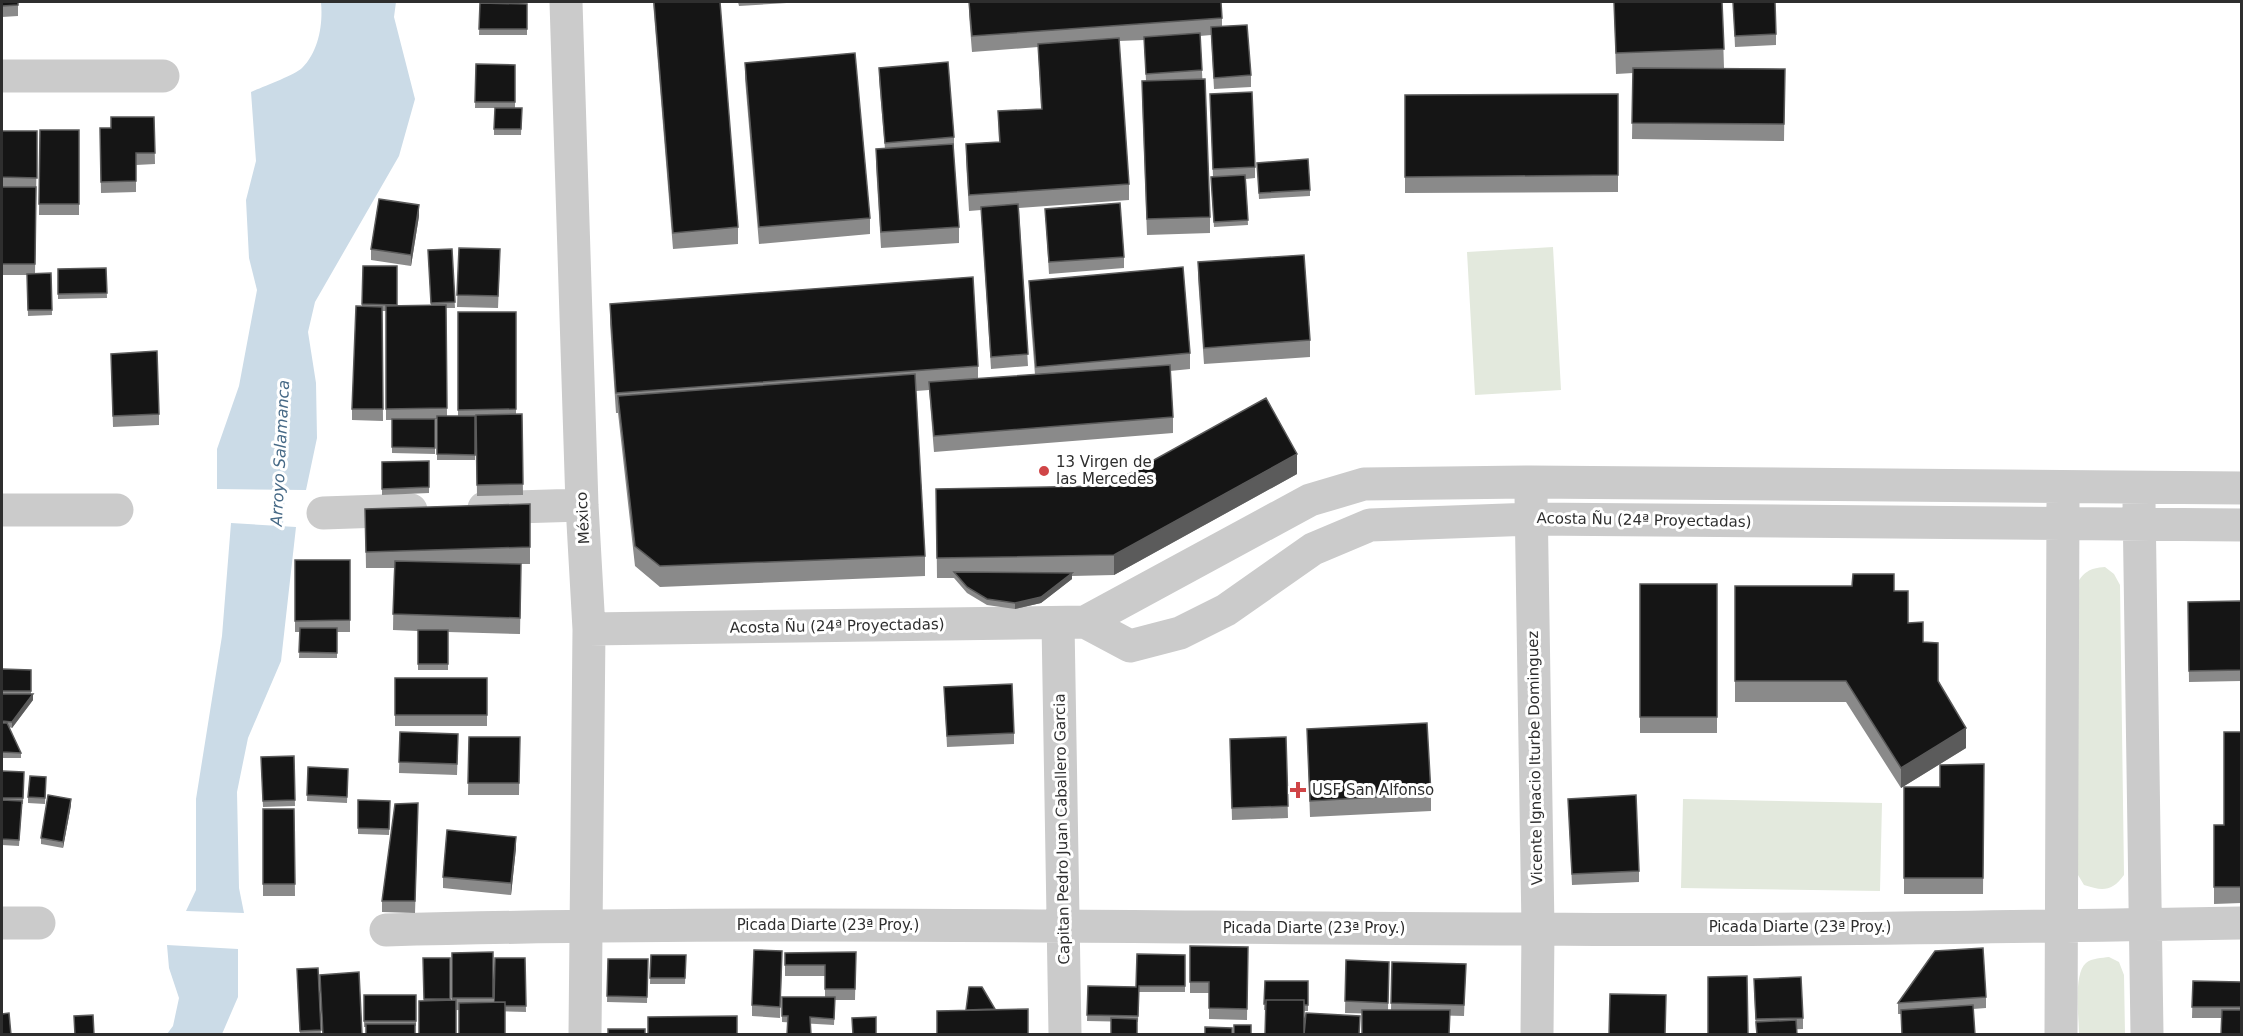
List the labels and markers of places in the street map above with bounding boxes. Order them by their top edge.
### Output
place label: 13 Virgen de las Mercedes [1056,453,1154,488]
marker: 13 Virgen de las Mercedes [1037,464,1051,478]
marker: USF San Alfonso [1289,781,1307,799]
place label: USF San Alfonso [1312,781,1434,799]

